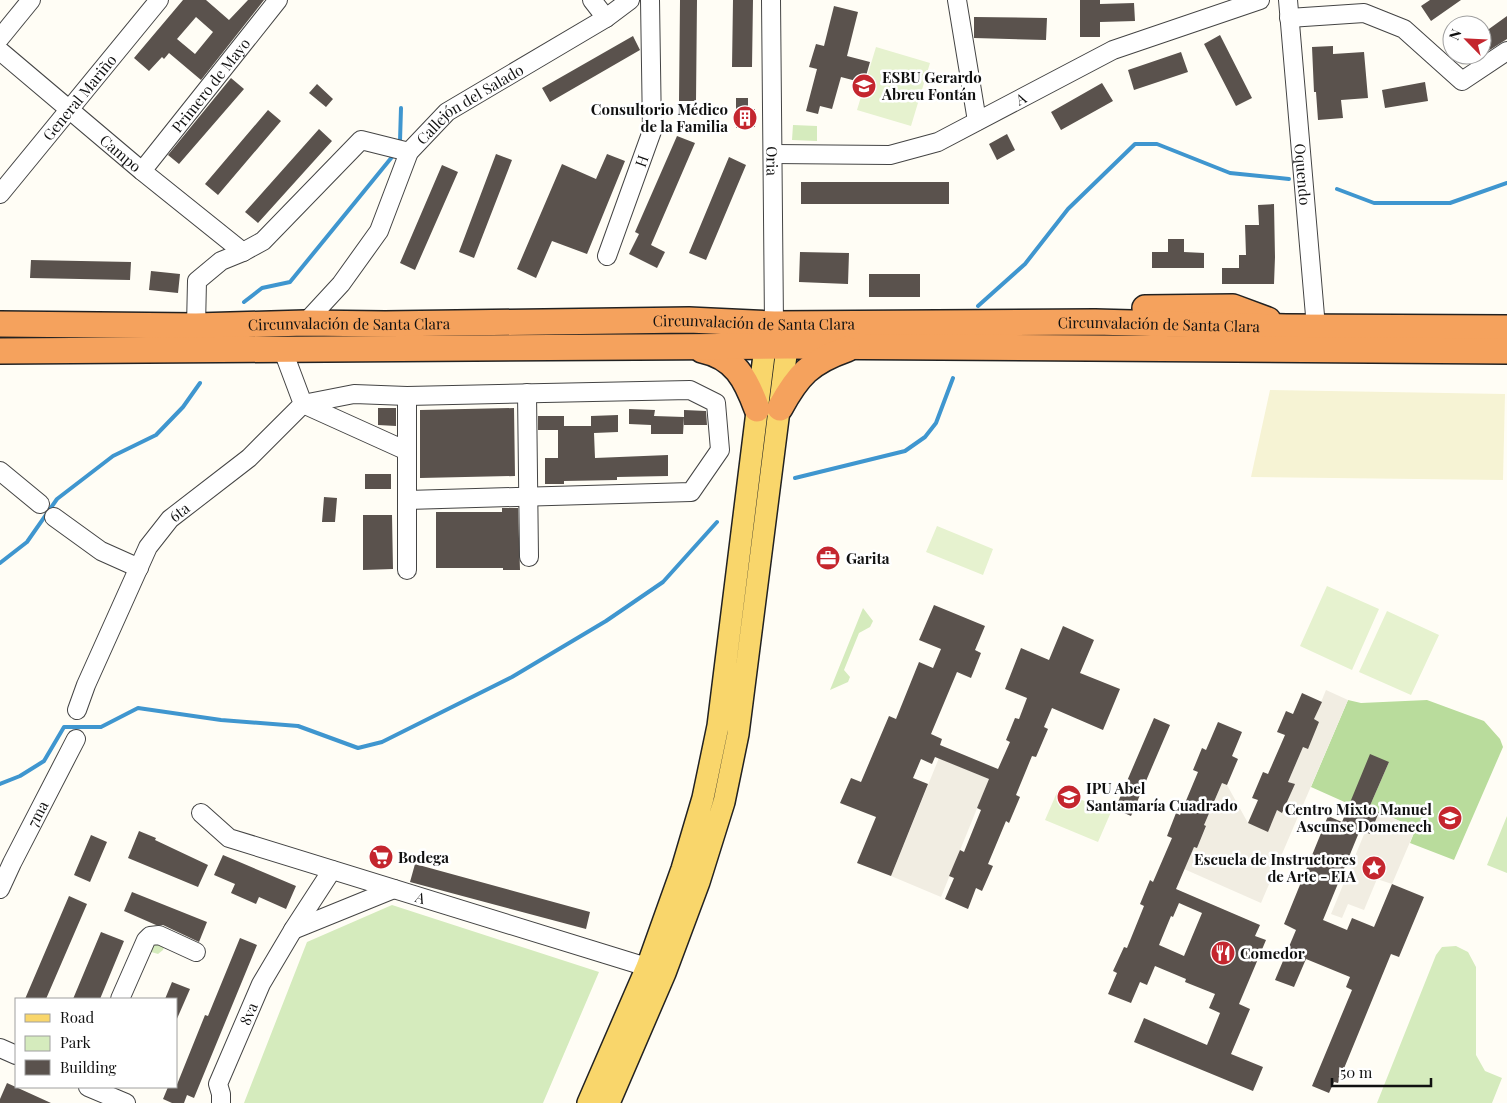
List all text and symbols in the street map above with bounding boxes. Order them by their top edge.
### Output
north arrow [1442,15,1492,65]
text: N [1444,26,1465,43]
street label: Primero de Mayo [167,34,254,136]
street label: General Mariño [38,50,120,145]
street label: Callejón del Salado [412,59,527,148]
place label: ESBU Gerardo Abreu Fontán [881,67,982,104]
school or university icon: ESBU Gerardo Abreu Fontán [851,73,877,99]
street label: A [1011,87,1030,110]
place label: Consultorio Médico de la Familia [591,99,728,136]
building icon: Consultorio Médico de la Familia [732,105,758,131]
street label: Campo [96,130,146,176]
street label: Oquendo [1290,143,1316,206]
street label: Oria [762,146,783,176]
street label: H [630,152,653,170]
street label: Circunvalación de Santa Clara [653,310,856,334]
street label: Circunvalación de Santa Clara [1058,312,1261,336]
street label: Circunvalación de Santa Clara [247,313,451,335]
street label: 6ta [165,497,194,526]
office icon: Garita [815,545,841,571]
place label: Garita [846,548,890,568]
place label: IPU Abel Santamaría Cuadrado [1086,778,1238,815]
school or university icon: IPU Abel Santamaría Cuadrado [1056,784,1082,810]
street label: 7ma [22,797,53,830]
place label: Centro Mixto Manuel Ascunse Domenech [1285,799,1432,836]
school or university icon: Centro Mixto Manuel Ascunse Domenech [1437,805,1463,831]
supermarket icon: Bodega [368,844,394,870]
place label: Bodega [398,847,449,867]
place label: Escuela de Instructores de Arte - EIA [1194,849,1357,886]
place icon: Escuela de Instructores de Arte - EIA [1361,855,1387,881]
street label: A [412,886,429,908]
restaurant icon: Comedor [1210,940,1236,966]
place label: Comedor [1240,943,1305,963]
legend [15,998,178,1088]
street label: 8va [235,999,262,1028]
text: Road [60,1007,94,1027]
text: Park [60,1032,92,1052]
scale bar [1332,1056,1431,1088]
text: Building [60,1057,117,1077]
text: 50 m [1340,1062,1373,1082]

